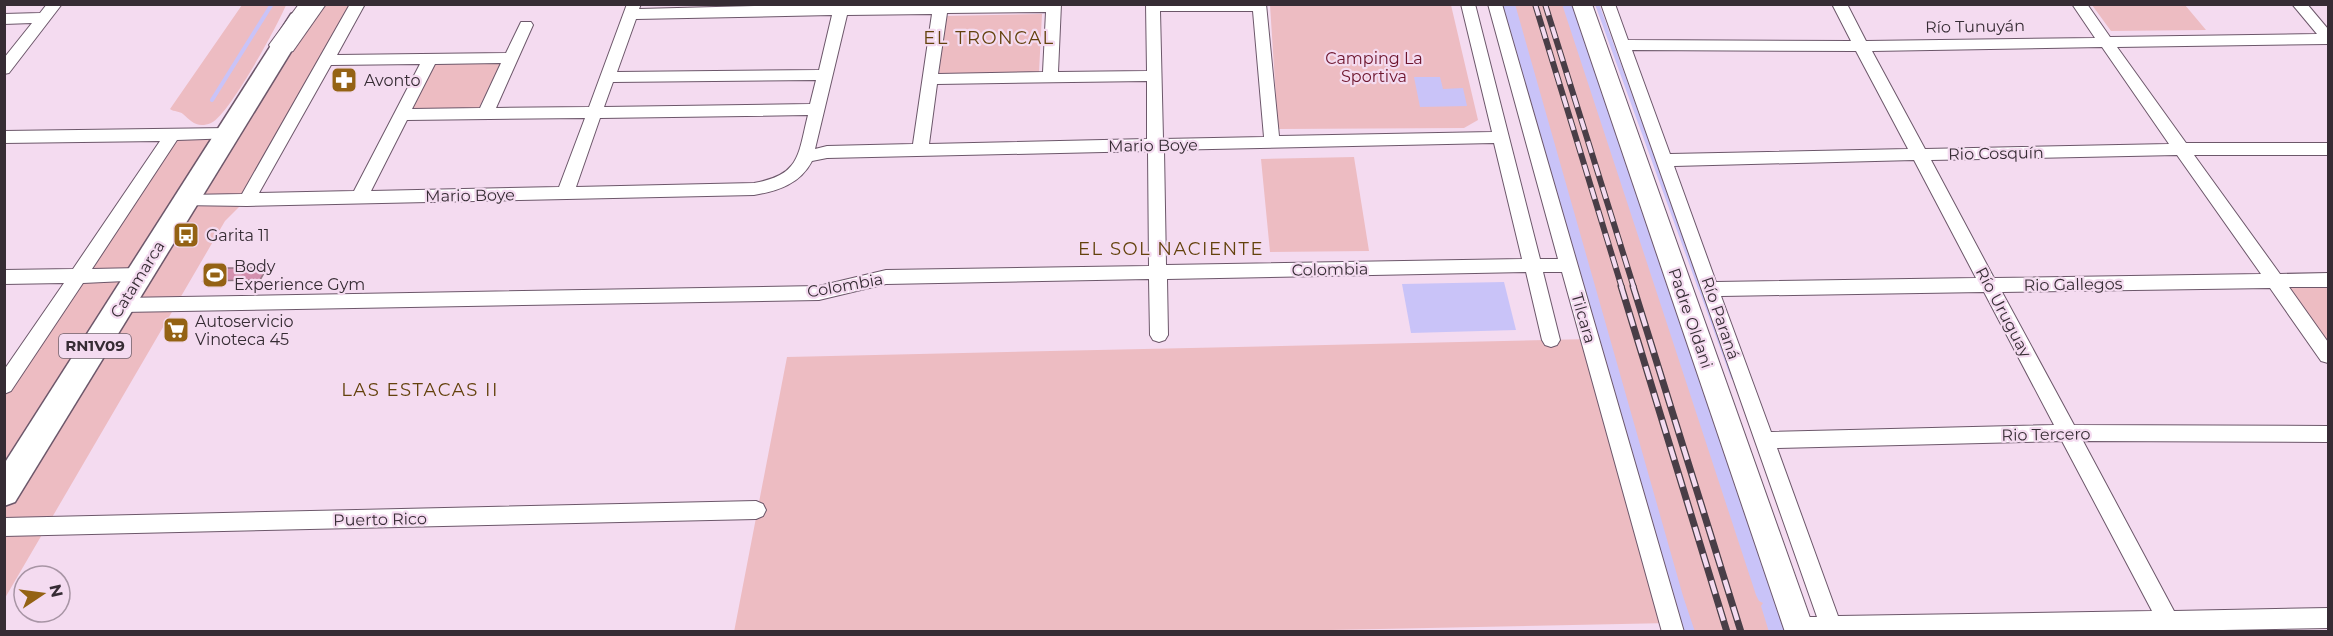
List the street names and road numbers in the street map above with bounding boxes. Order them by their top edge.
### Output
street label: Río Tunuyán [1925,16,2025,37]
street label: Mario Boye [1108,135,1198,156]
street label: Rio Cosquín [1948,143,2044,164]
street label: Mario Boye [425,185,515,206]
street label: Catamarca [106,237,169,321]
street label: Colombia [1291,259,1369,280]
street label: Río Uruguay [1972,264,2035,361]
street label: Padre Oldani [1664,266,1717,371]
street label: Colombia [806,269,885,302]
street label: Río Paraná [1698,274,1744,362]
street label: Rio Gallegos [2023,274,2123,295]
street label: Tilcara [1567,291,1600,345]
road number: RN1V09 [59,334,131,358]
street label: Rio Tercero [2001,424,2091,445]
street label: Puerto Rico [333,509,427,530]

